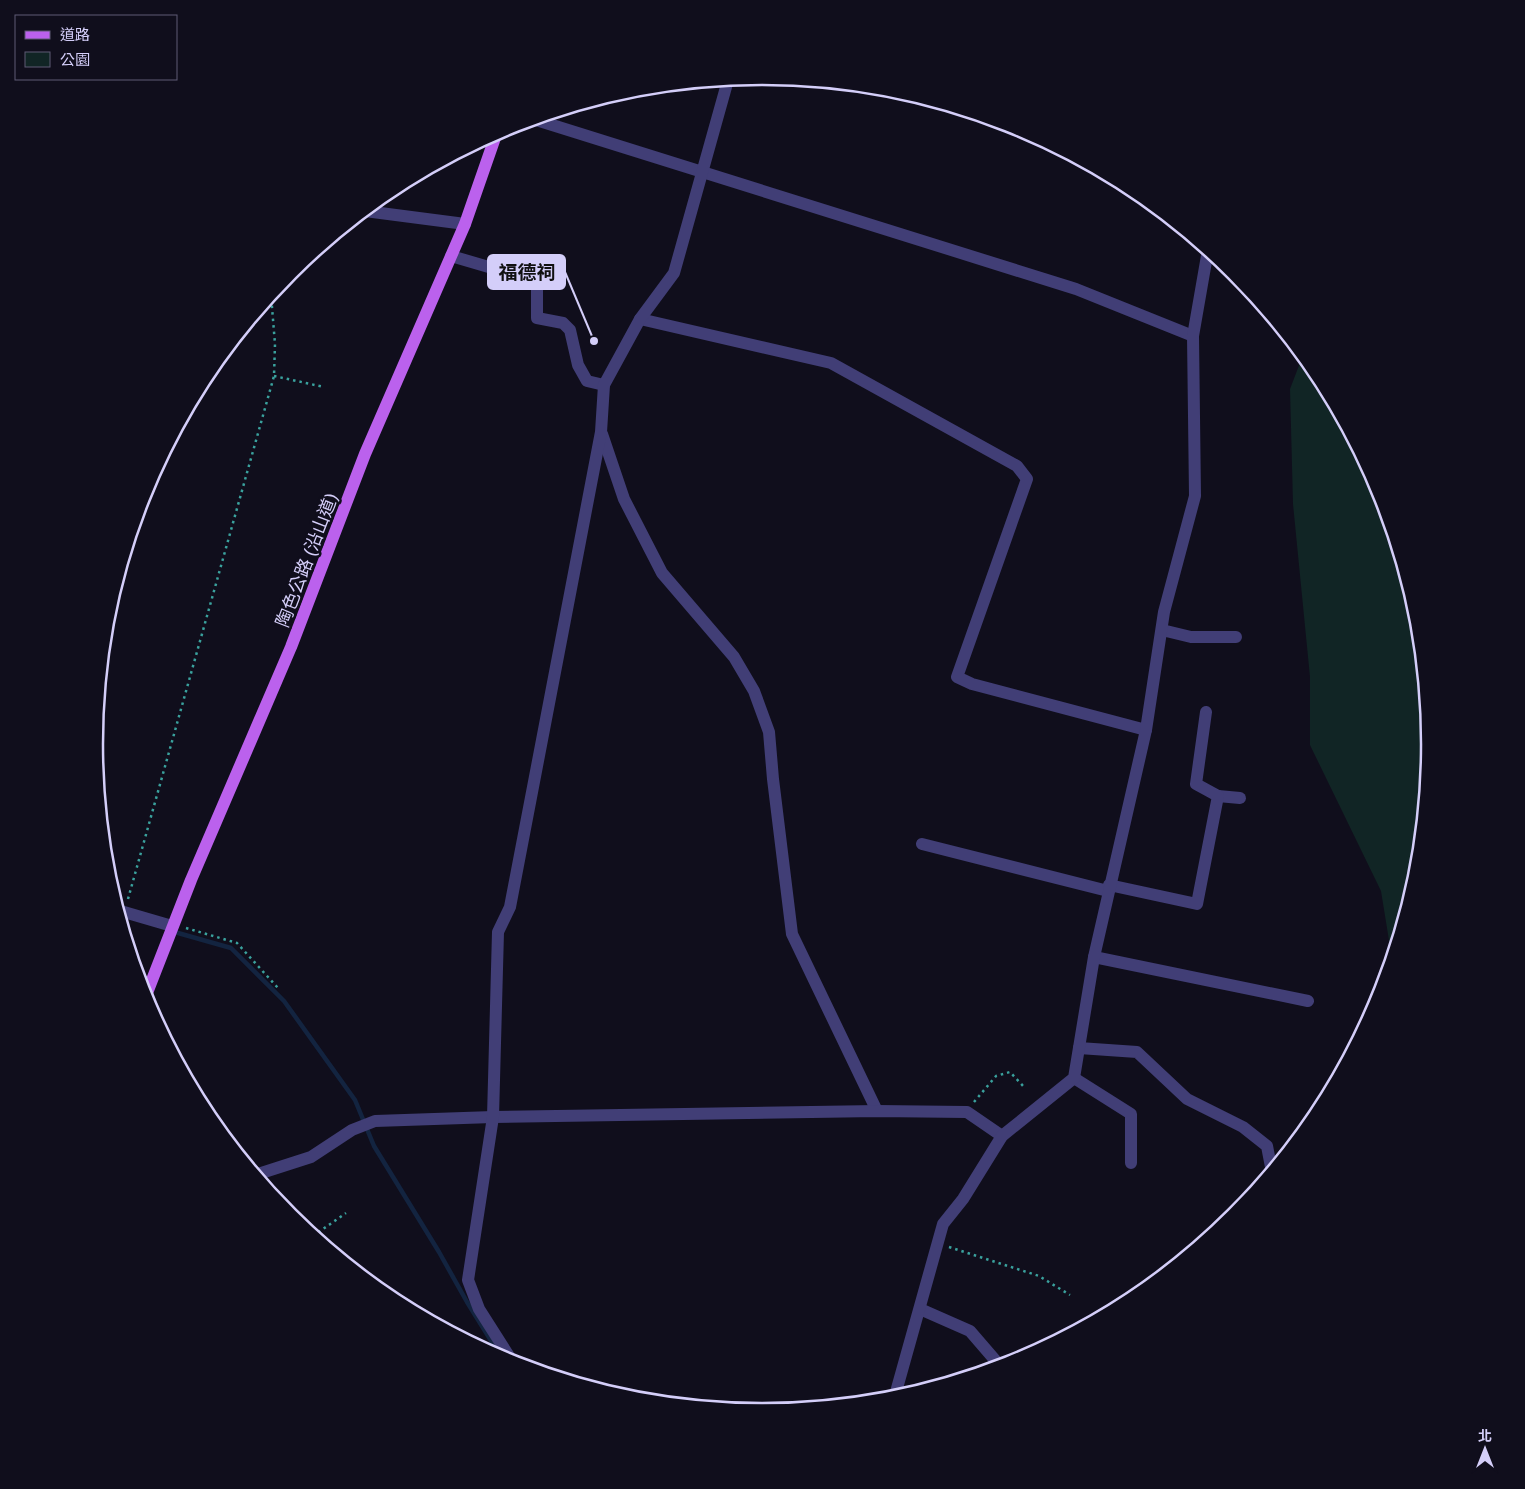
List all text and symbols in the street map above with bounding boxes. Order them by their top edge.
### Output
legend [15,15,178,80]
text: 道路 [60,24,90,44]
text: 公園 [60,49,90,69]
callout: 福德祠 [488,255,565,289]
text: 福德祠 [498,259,556,285]
street label: 陶色公路 (沿山道) [269,490,343,630]
north arrow [1460,1424,1510,1474]
text: 北 [1478,1426,1492,1445]

